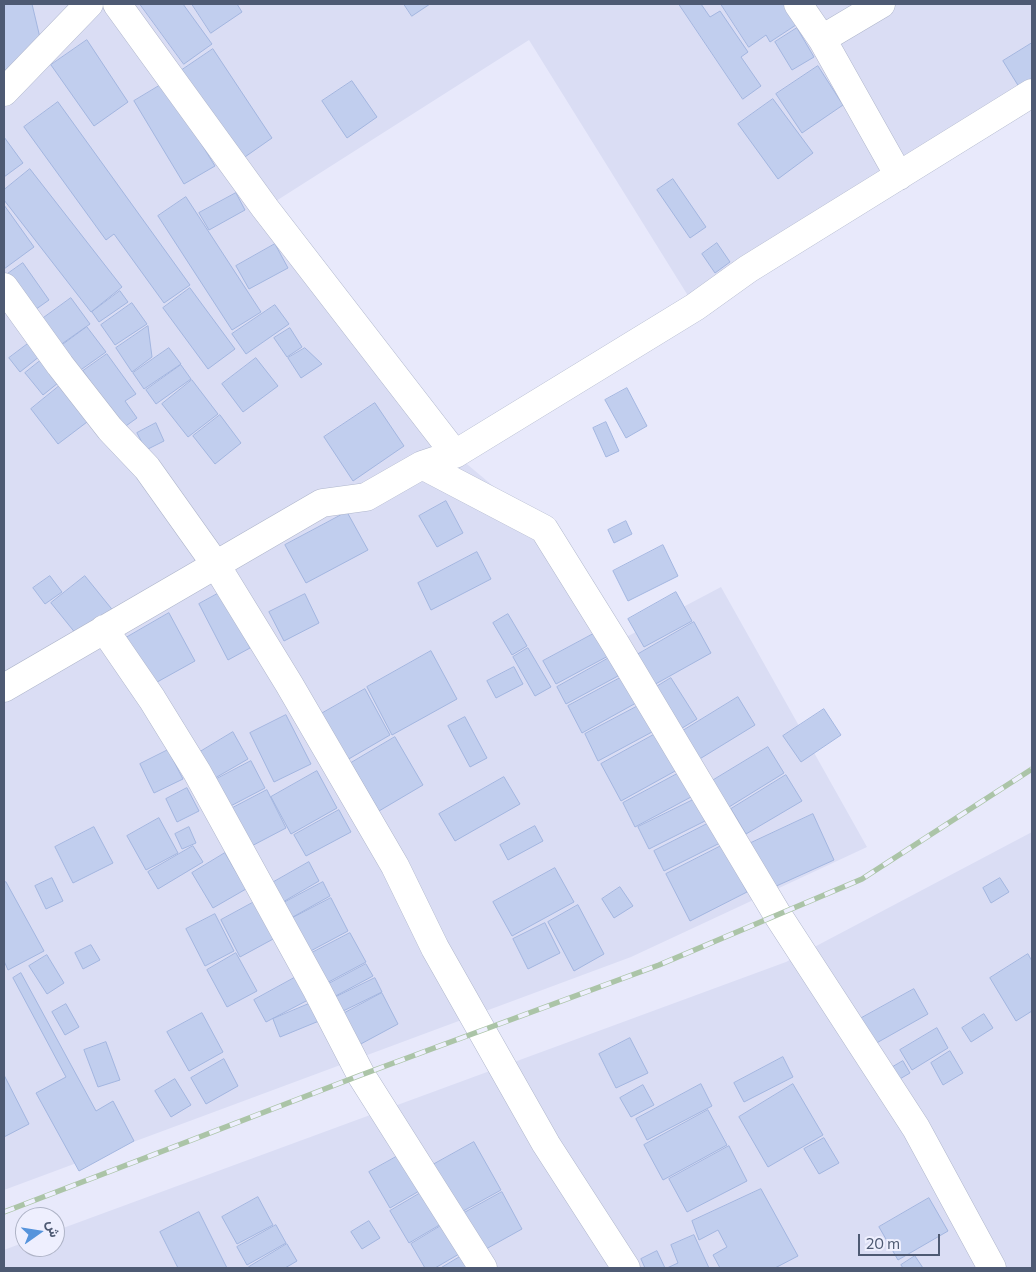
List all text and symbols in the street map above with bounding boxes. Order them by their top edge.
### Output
north arrow [15,1207,65,1257]
text: ش [44,1219,64,1239]
scale bar [861,1224,944,1256]
text: 20 m [866,1234,900,1252]

